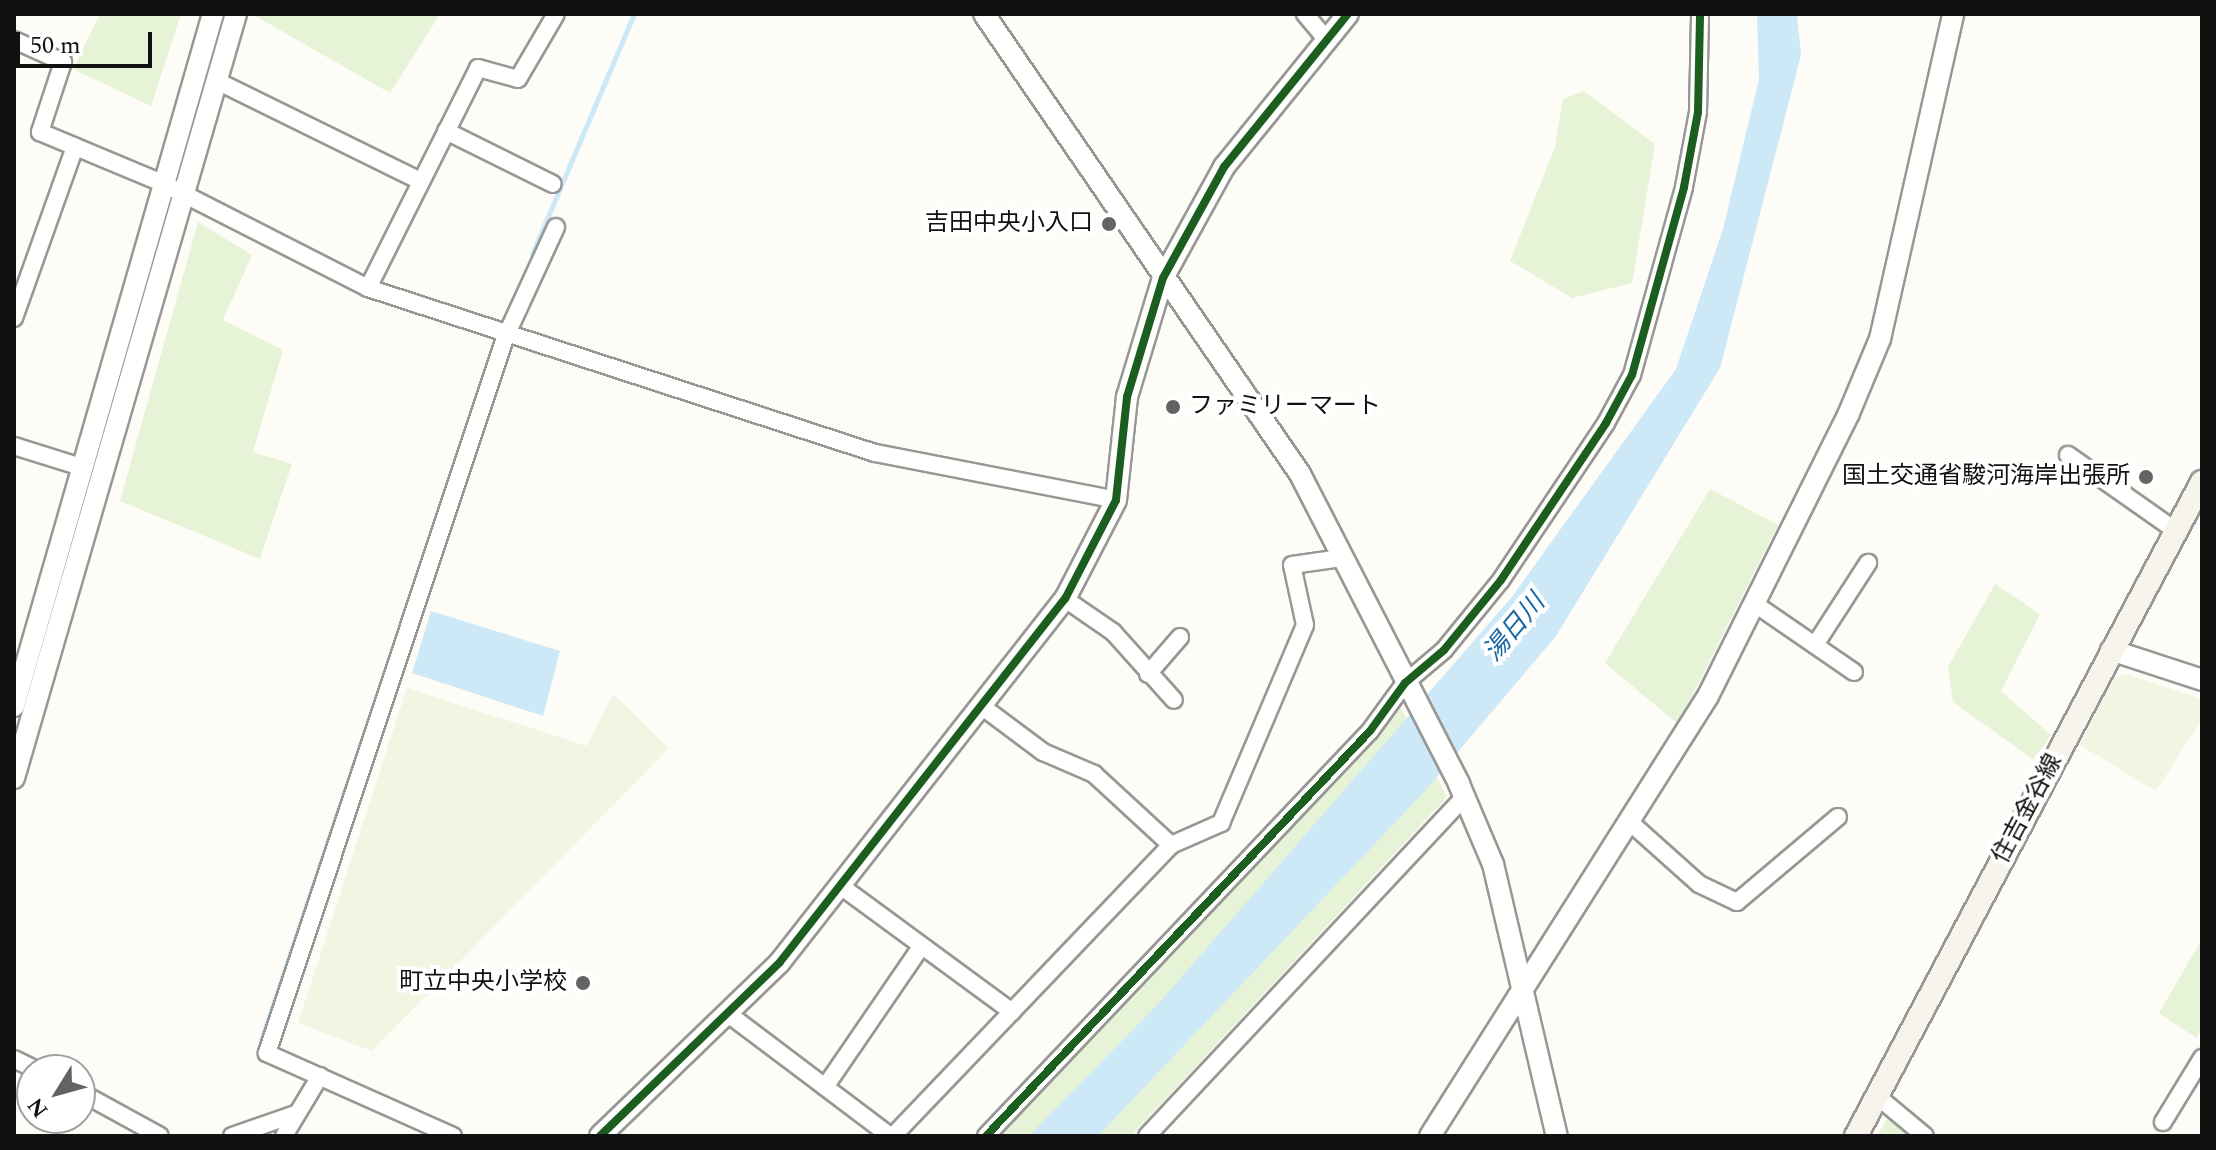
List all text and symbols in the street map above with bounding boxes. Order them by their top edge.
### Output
scale bar [20,16,156,66]
text: 50 m [30,28,81,64]
place label: 吉田中央小入口 [925,210,1093,238]
marker: 吉田中央小入口 [1100,215,1118,233]
place label: ファミリーマート [1189,393,1381,421]
marker: ファミリーマート [1164,398,1182,416]
place label: 国土交通省駿河海岸出張所 [1842,463,2130,491]
marker: 国土交通省駿河海岸出張所 [2137,468,2155,486]
water label: 湯日川 [1478,588,1552,668]
street label: 住吉金谷線 [1987,749,2069,869]
place label: 町立中央小学校 [399,969,567,997]
marker: 町立中央小学校 [574,974,592,992]
north arrow [16,1054,96,1134]
text: N [19,1090,57,1125]

